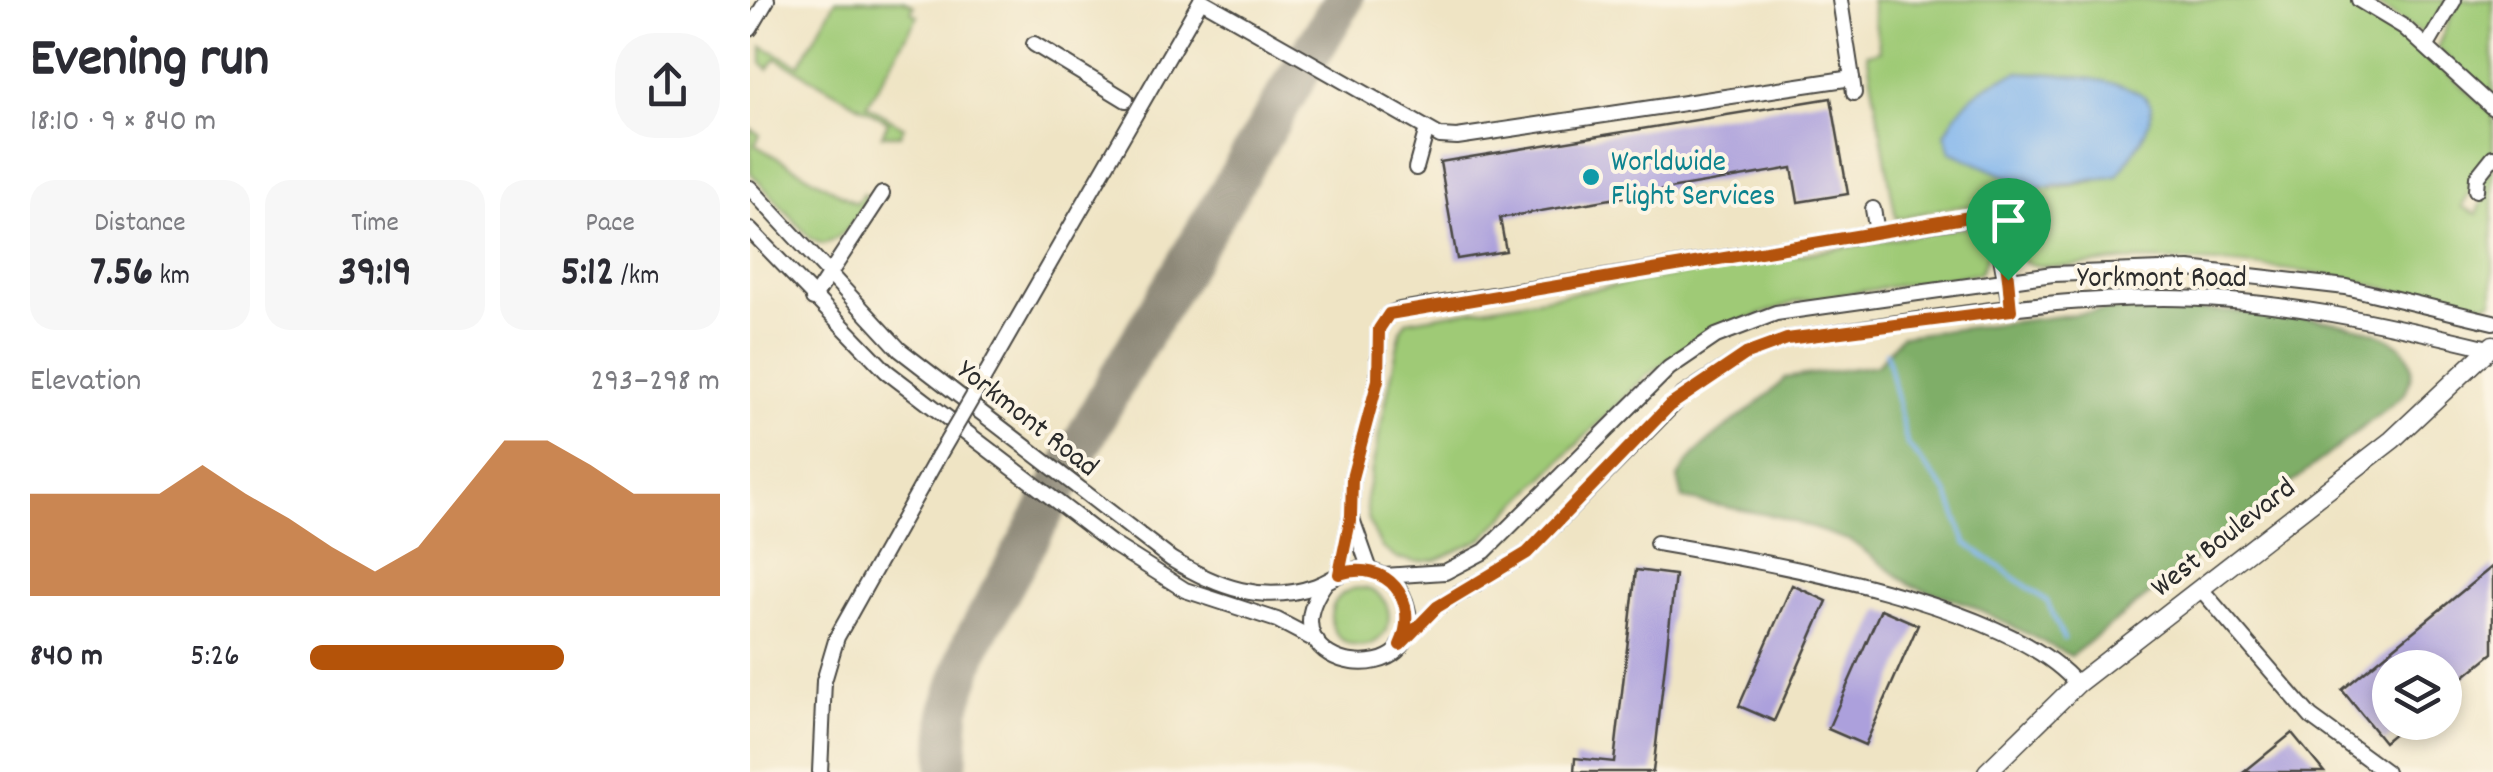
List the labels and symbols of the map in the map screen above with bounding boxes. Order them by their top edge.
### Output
place label: Worldwide Flight Services [1611,143,1775,220]
marker: Worldwide Flight Services [1580,166,1602,188]
pin [1966,178,2051,281]
street label: Yorkmont Road [2077,259,2247,302]
street label: Yorkmont Road [946,351,1106,490]
street label: West Boulevard [2143,469,2306,610]

